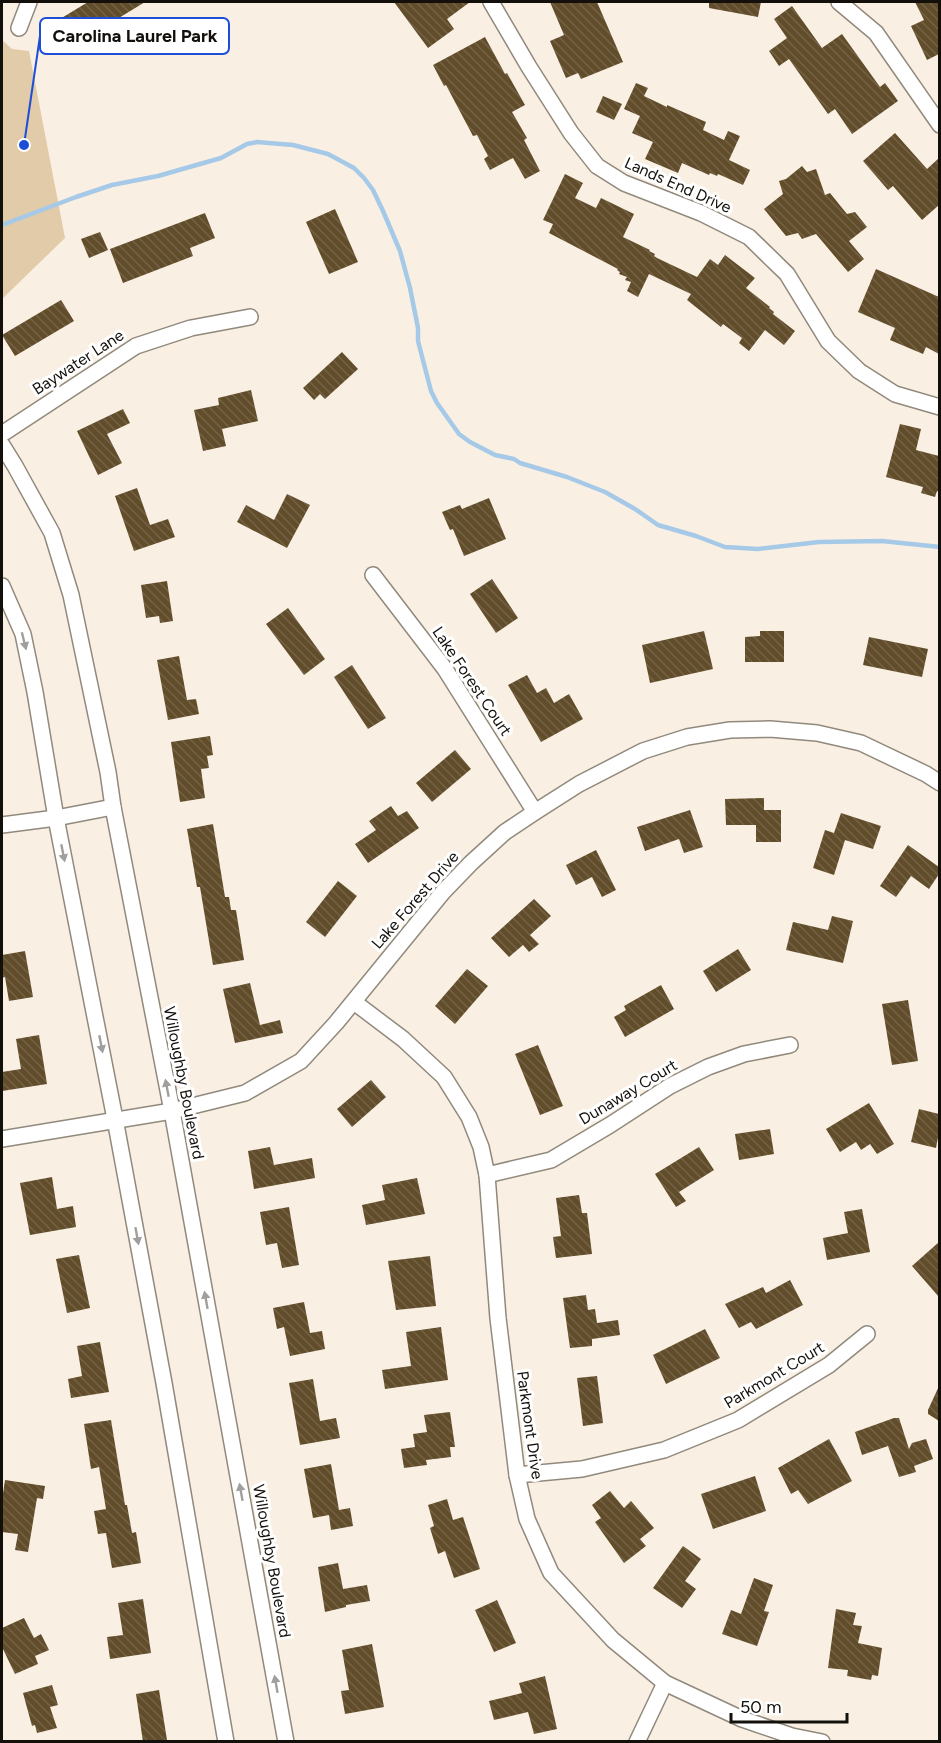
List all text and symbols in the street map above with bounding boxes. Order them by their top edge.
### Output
callout: Carolina Laurel Park [40,18,229,54]
text: Carolina Laurel Park [53,25,218,47]
street label: Lands End Drive [622,153,735,217]
street label: Baywater Lane [29,325,127,399]
street label: Lake Forest Court [428,623,516,739]
one-way arrow [19,631,29,650]
one-way arrow [59,843,68,862]
street label: Lake Forest Drive [367,847,463,953]
street label: Willoughby Boulevard [160,1005,208,1161]
one-way arrow [97,1035,106,1054]
street label: Dunaway Court [576,1055,680,1129]
one-way arrow [162,1078,171,1097]
one-way arrow [133,1226,142,1245]
one-way arrow [201,1291,210,1310]
street label: Parkmont Court [720,1338,828,1412]
street label: Parkmont Drive [513,1370,547,1481]
one-way arrow [236,1482,245,1501]
street label: Willoughby Boulevard [249,1483,295,1639]
one-way arrow [271,1674,280,1693]
scale bar [731,1686,846,1724]
text: 50 m [740,1696,782,1718]

